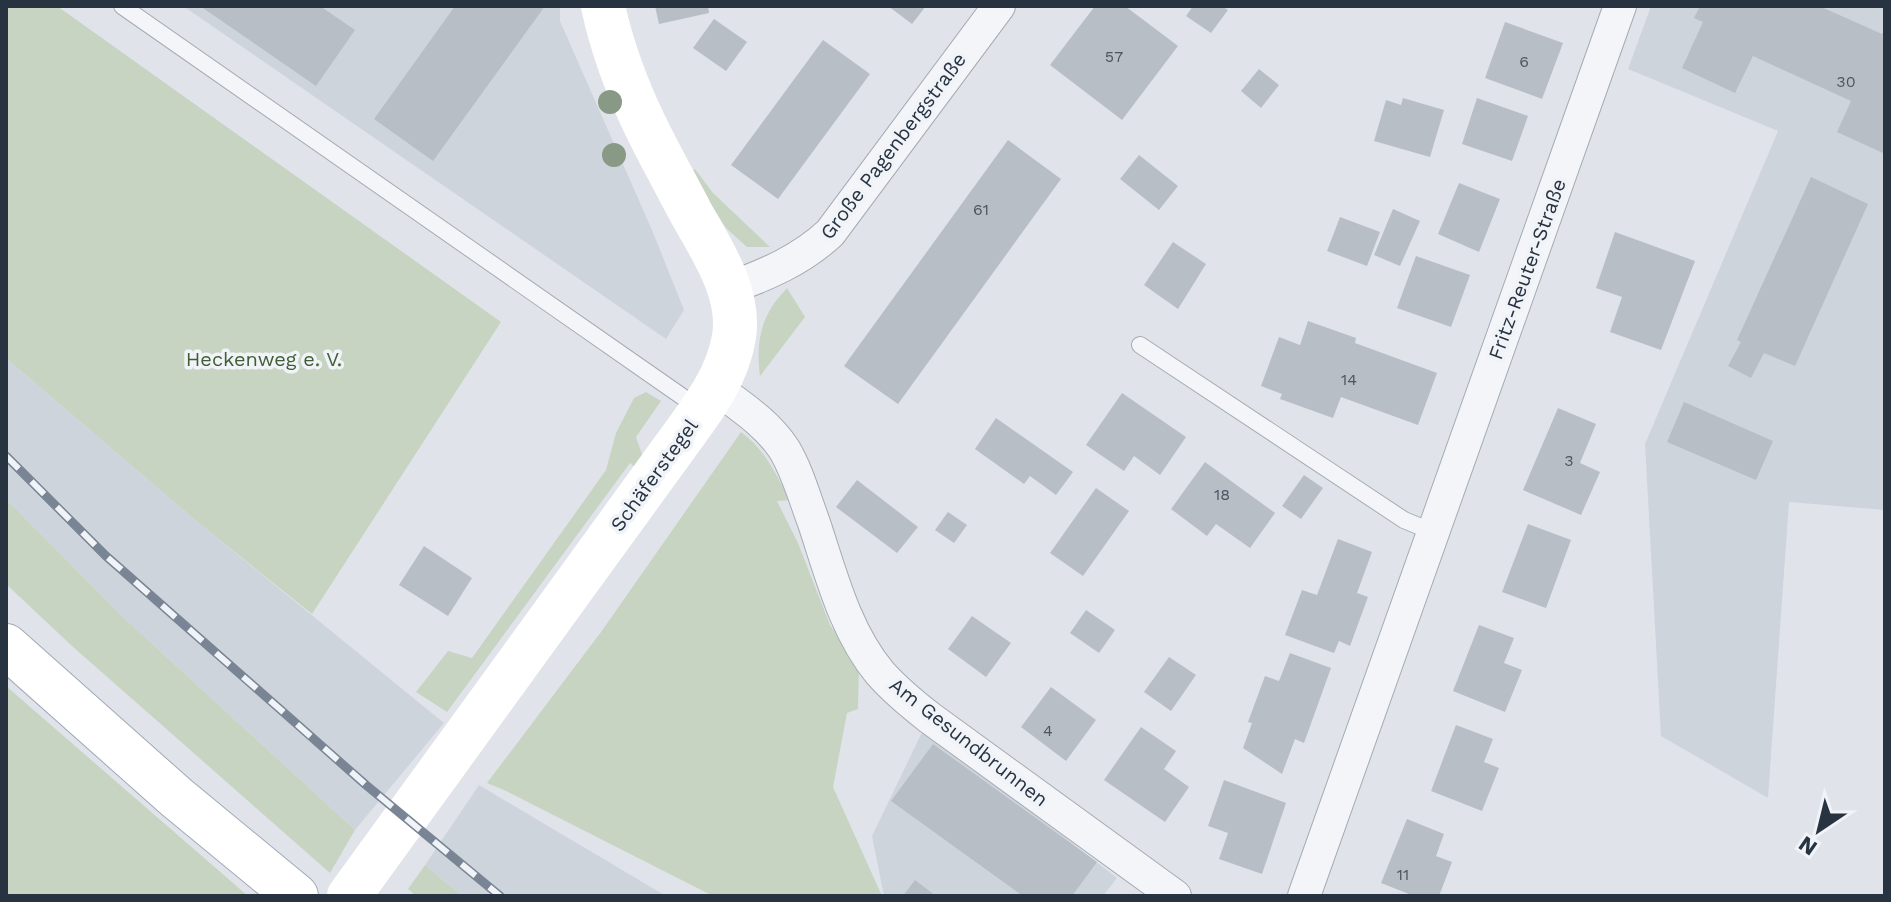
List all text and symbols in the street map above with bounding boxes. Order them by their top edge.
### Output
house number: 57 [1105,47,1123,66]
street label: Große Pagenbergstraße [815,48,971,244]
house number: 6 [1519,52,1529,71]
house number: 30 [1836,72,1856,91]
street label: Fritz-Reuter-Straße [1483,175,1571,363]
house number: 61 [973,200,989,219]
park label: Heckenweg e. V. [186,347,342,371]
house number: 14 [1341,370,1357,389]
street label: Schäferstegel [605,414,703,536]
house number: 3 [1564,451,1574,470]
house number: 18 [1214,485,1230,504]
street label: Am Gesundbrunnen [885,673,1053,811]
house number: 4 [1043,721,1053,740]
north arrow [1779,790,1859,870]
text: N [1794,831,1822,861]
house number: 11 [1397,865,1409,884]

